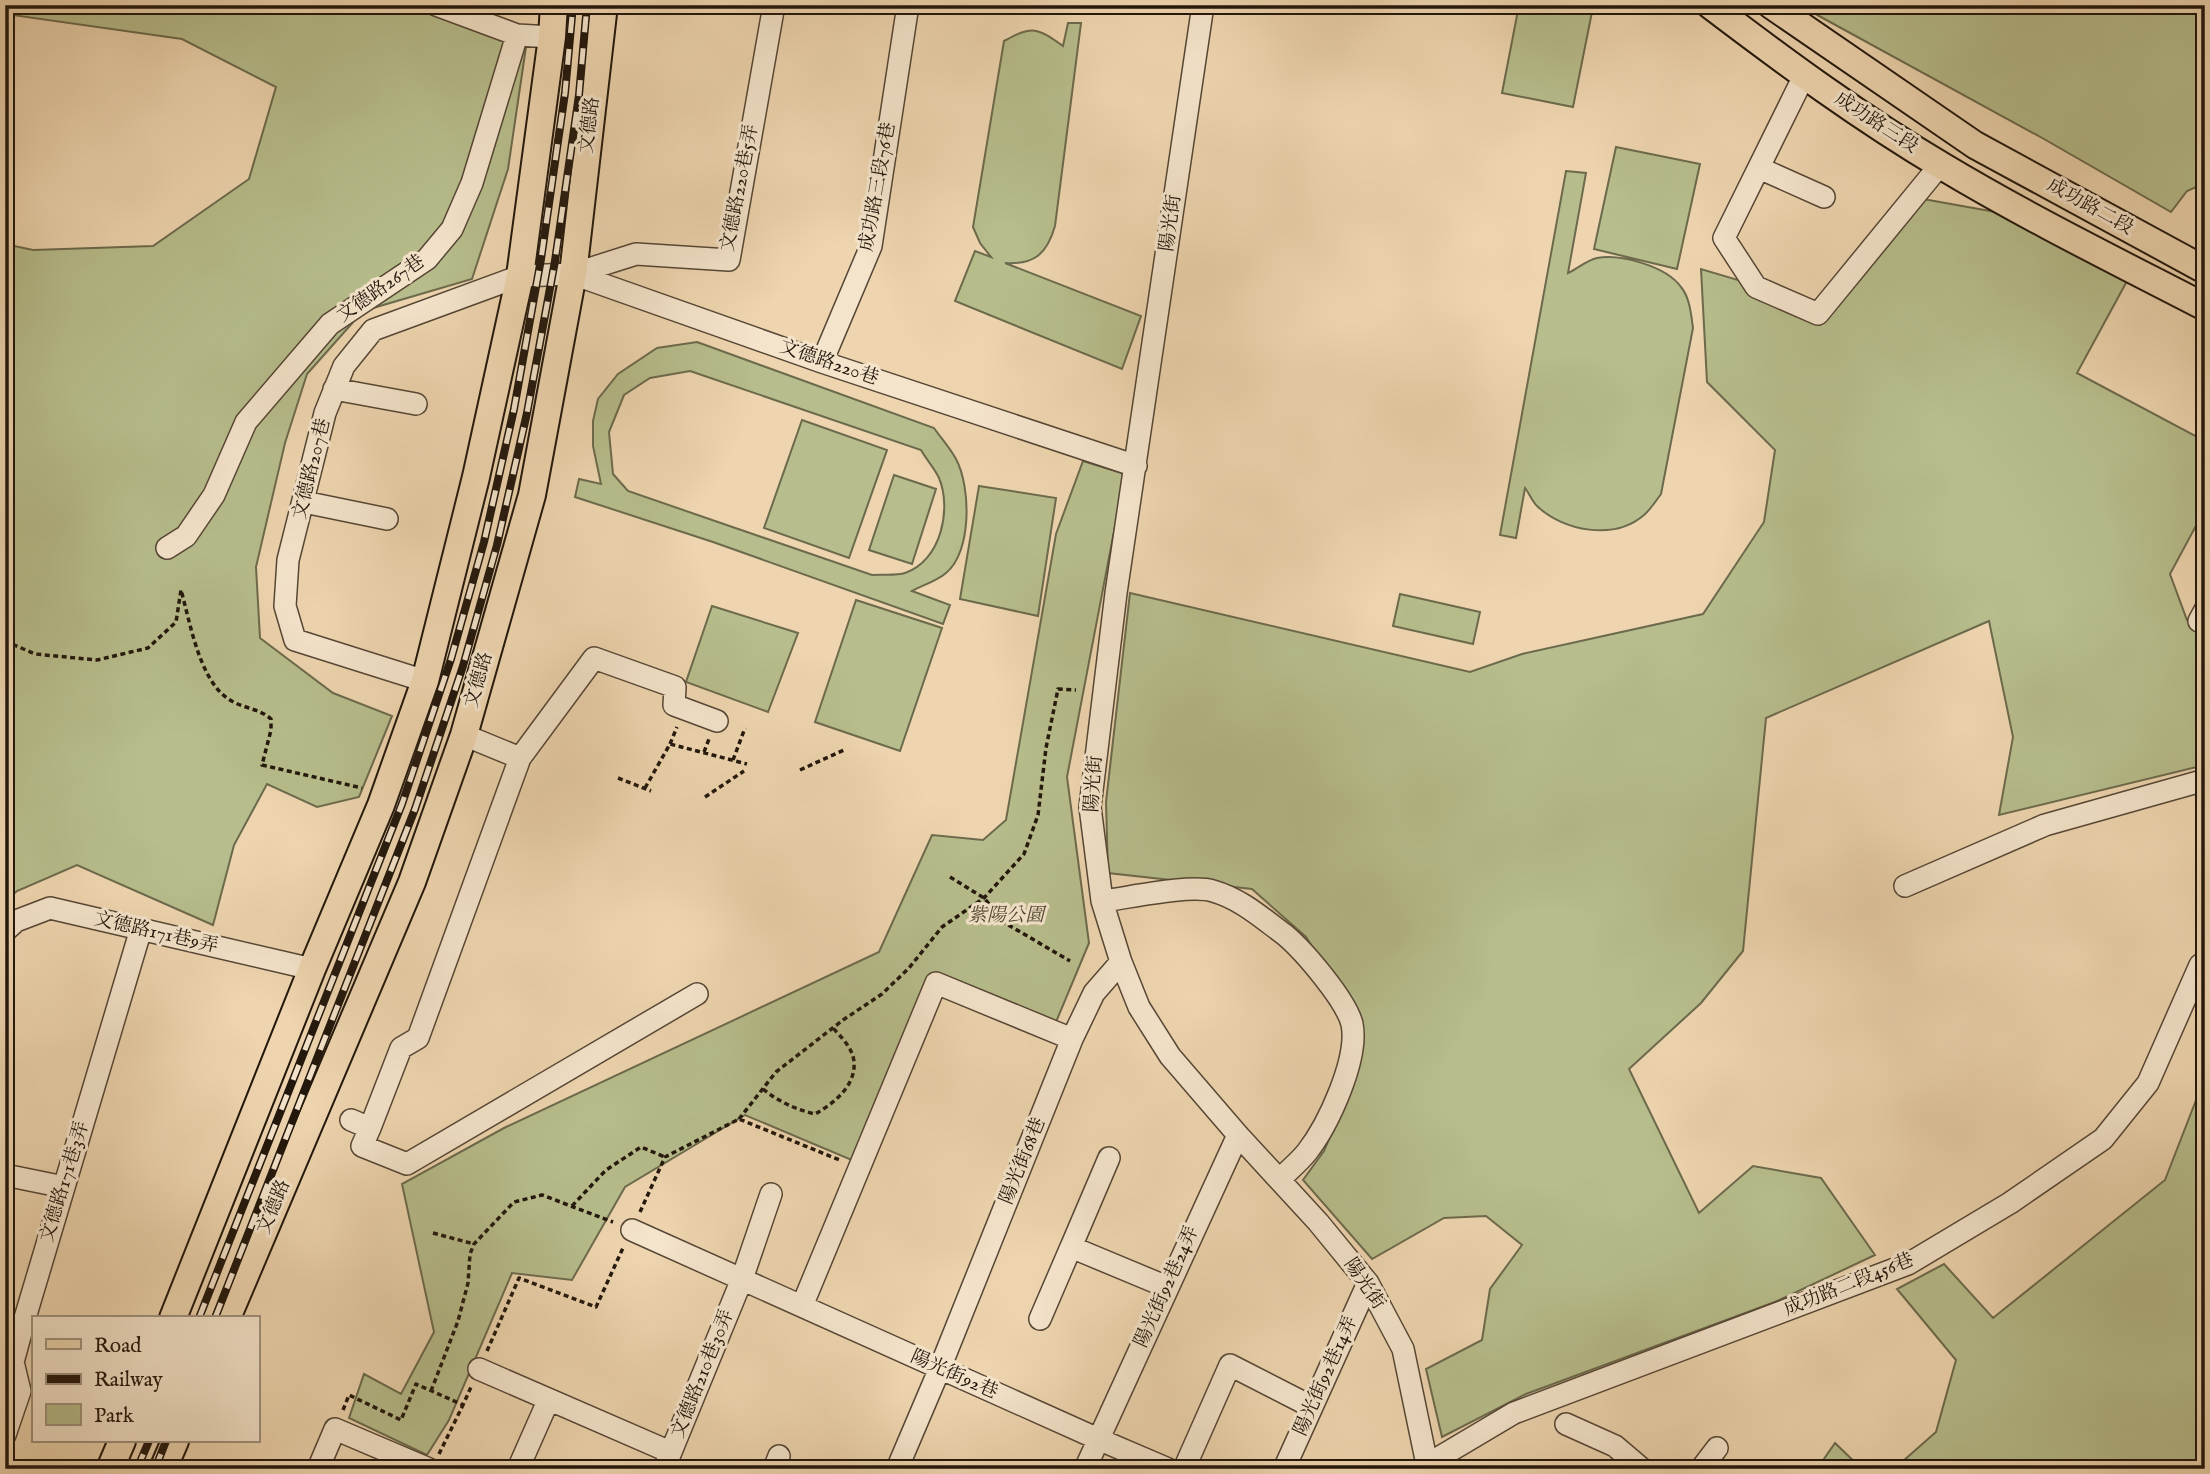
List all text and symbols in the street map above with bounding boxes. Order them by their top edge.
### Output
street label: 成功路三段 [1830,87,1922,159]
street label: 文德路 [575,95,605,155]
street label: 成功路三段76巷 [855,120,901,254]
street label: 文德路220巷5弄 [716,122,764,254]
street label: 成功路二段 [2043,173,2137,241]
street label: 陽光街 [1155,193,1187,253]
street label: 文德路267巷 [332,250,430,328]
street label: 文德路220巷 [776,335,882,391]
street label: 文德路207巷 [288,416,336,522]
street label: 文德路 [460,649,498,711]
street label: 陽光街 [1080,755,1108,813]
park label: 紫陽公園 [968,904,1047,928]
street label: 文德路171巷9弄 [92,907,220,959]
street label: 陽光街68巷 [995,1114,1051,1208]
street label: 文德路171巷3弄 [35,1119,95,1245]
street label: 文德路 [252,1176,296,1238]
street label: 陽光街92巷24弄 [1130,1223,1204,1351]
street label: 成功路二段456巷 [1780,1248,1918,1322]
street label: 陽光街 [1338,1254,1390,1314]
street label: 文德路210巷30弄 [666,1306,740,1442]
street label: 陽光街92巷14弄 [1289,1312,1363,1440]
legend [32,1316,259,1442]
text: Road [94,1333,142,1360]
street label: 陽光街92巷 [907,1345,1001,1405]
text: Railway [94,1367,164,1394]
text: Park [94,1403,135,1430]

